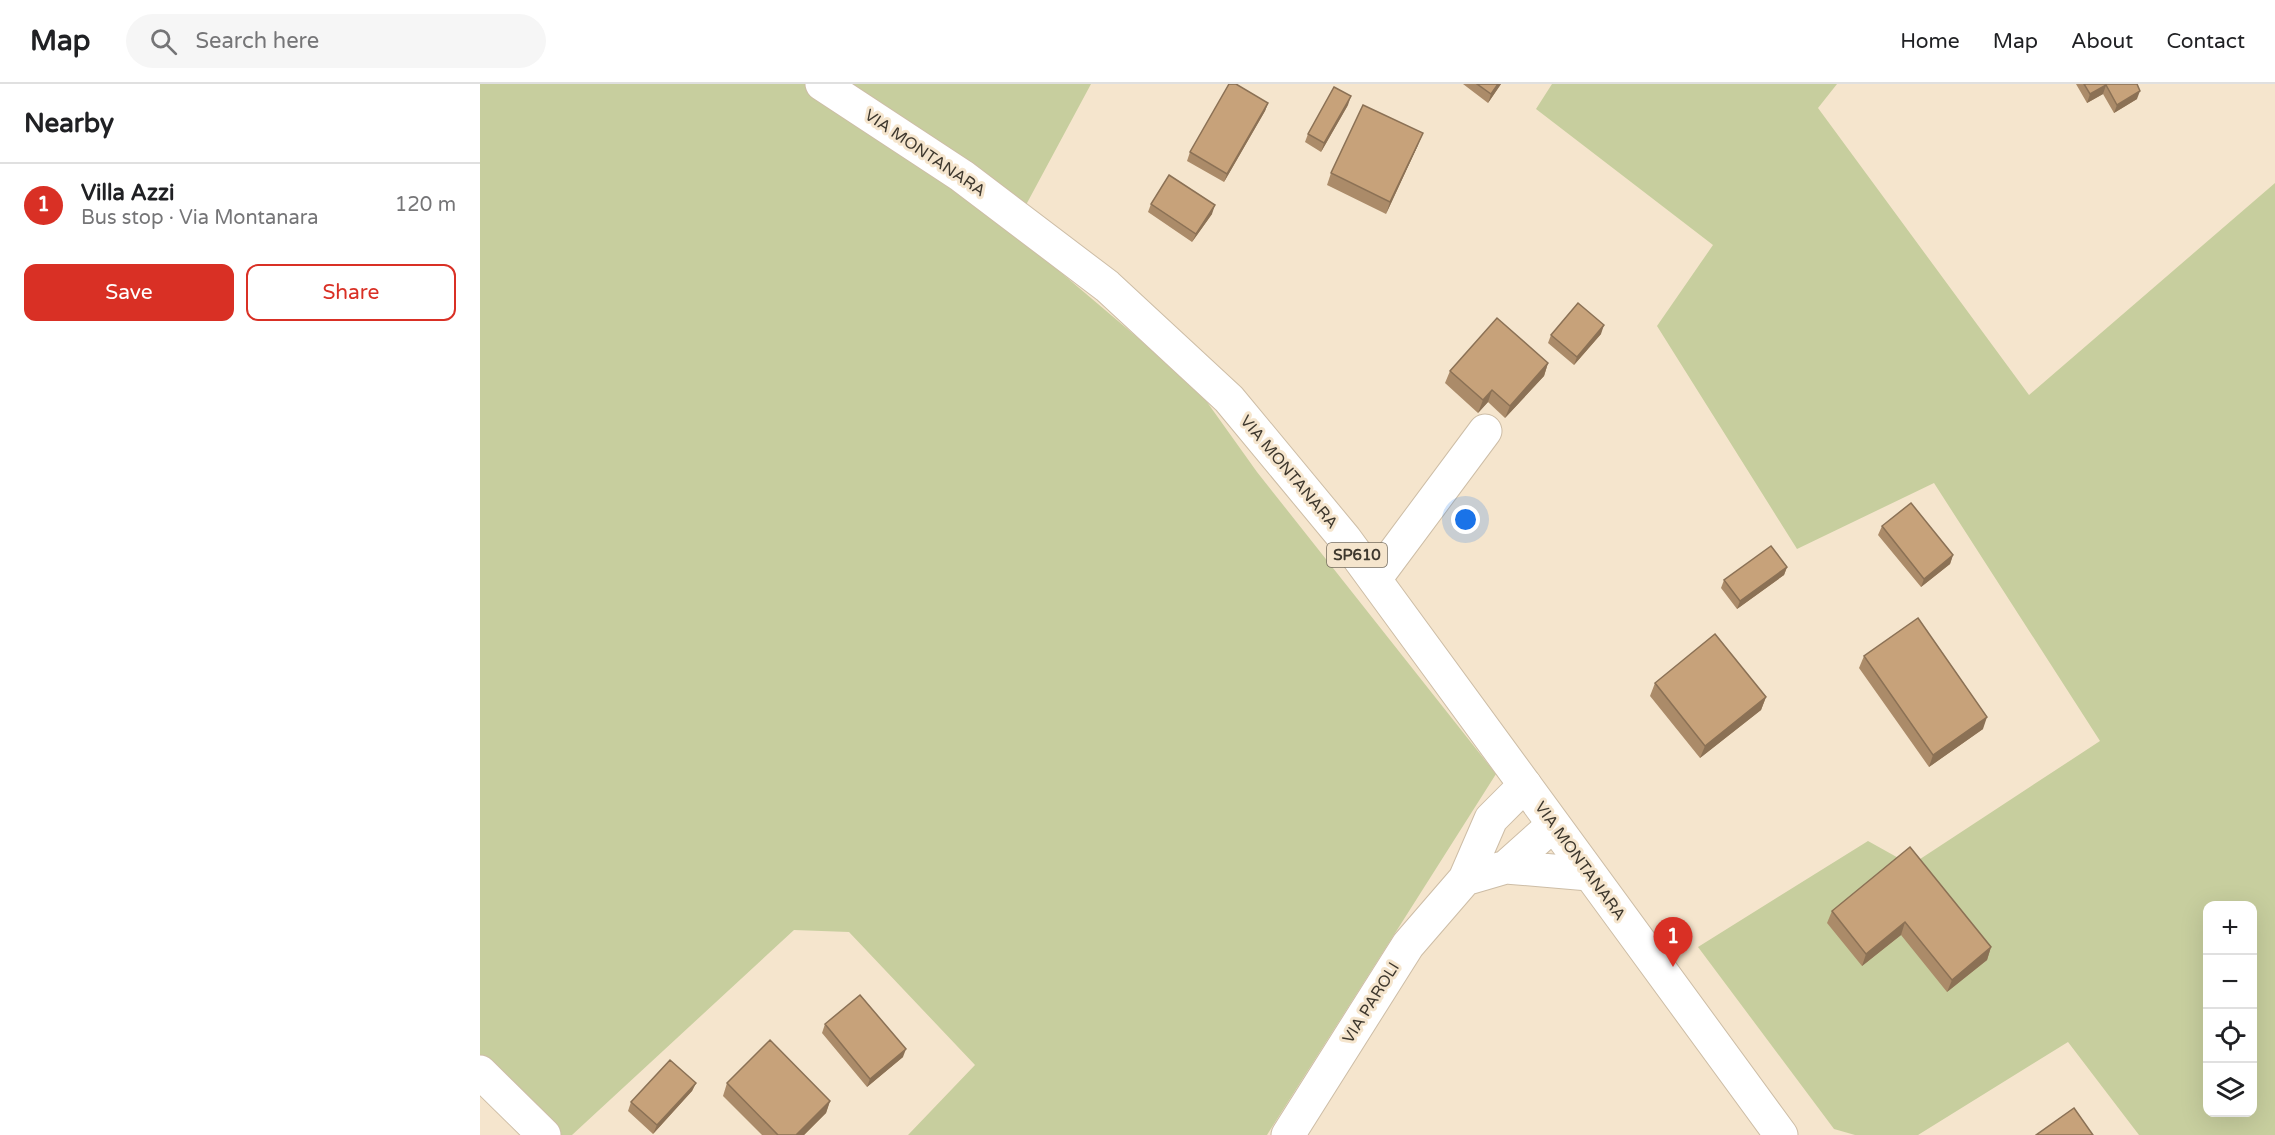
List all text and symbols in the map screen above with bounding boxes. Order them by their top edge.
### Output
search box [126,14,546,68]
text: Map [30,24,90,58]
icon: search [147,25,180,58]
text: Search here [195,28,319,54]
text: Home [1900,29,1960,54]
text: Map [1993,29,2038,54]
text: About [2071,29,2133,54]
text: Contact [2166,29,2245,54]
street label: VIA MONTANARA [861,105,989,201]
text: Nearby [24,108,114,139]
text: Villa Azzi [81,180,174,206]
text: 1 [37,193,50,217]
text: 120 m [395,193,456,217]
text: Bus stop · Via Montanara [81,206,319,230]
button: Save [24,264,234,321]
button: Share [246,264,456,321]
street label: VIA MONTANARA [1236,411,1342,533]
your location [1451,505,1480,534]
road number: SP610 [1327,543,1387,567]
street label: VIA MONTANARA [1530,798,1630,924]
map controls [2203,901,2257,1117]
button: + [2203,901,2257,955]
pin: 1 [1654,918,1692,967]
button: − [2203,955,2257,1009]
street label: VIA PAROLI [1338,959,1404,1047]
button: locate [2203,1009,2257,1063]
button: layers [2203,1063,2257,1117]

